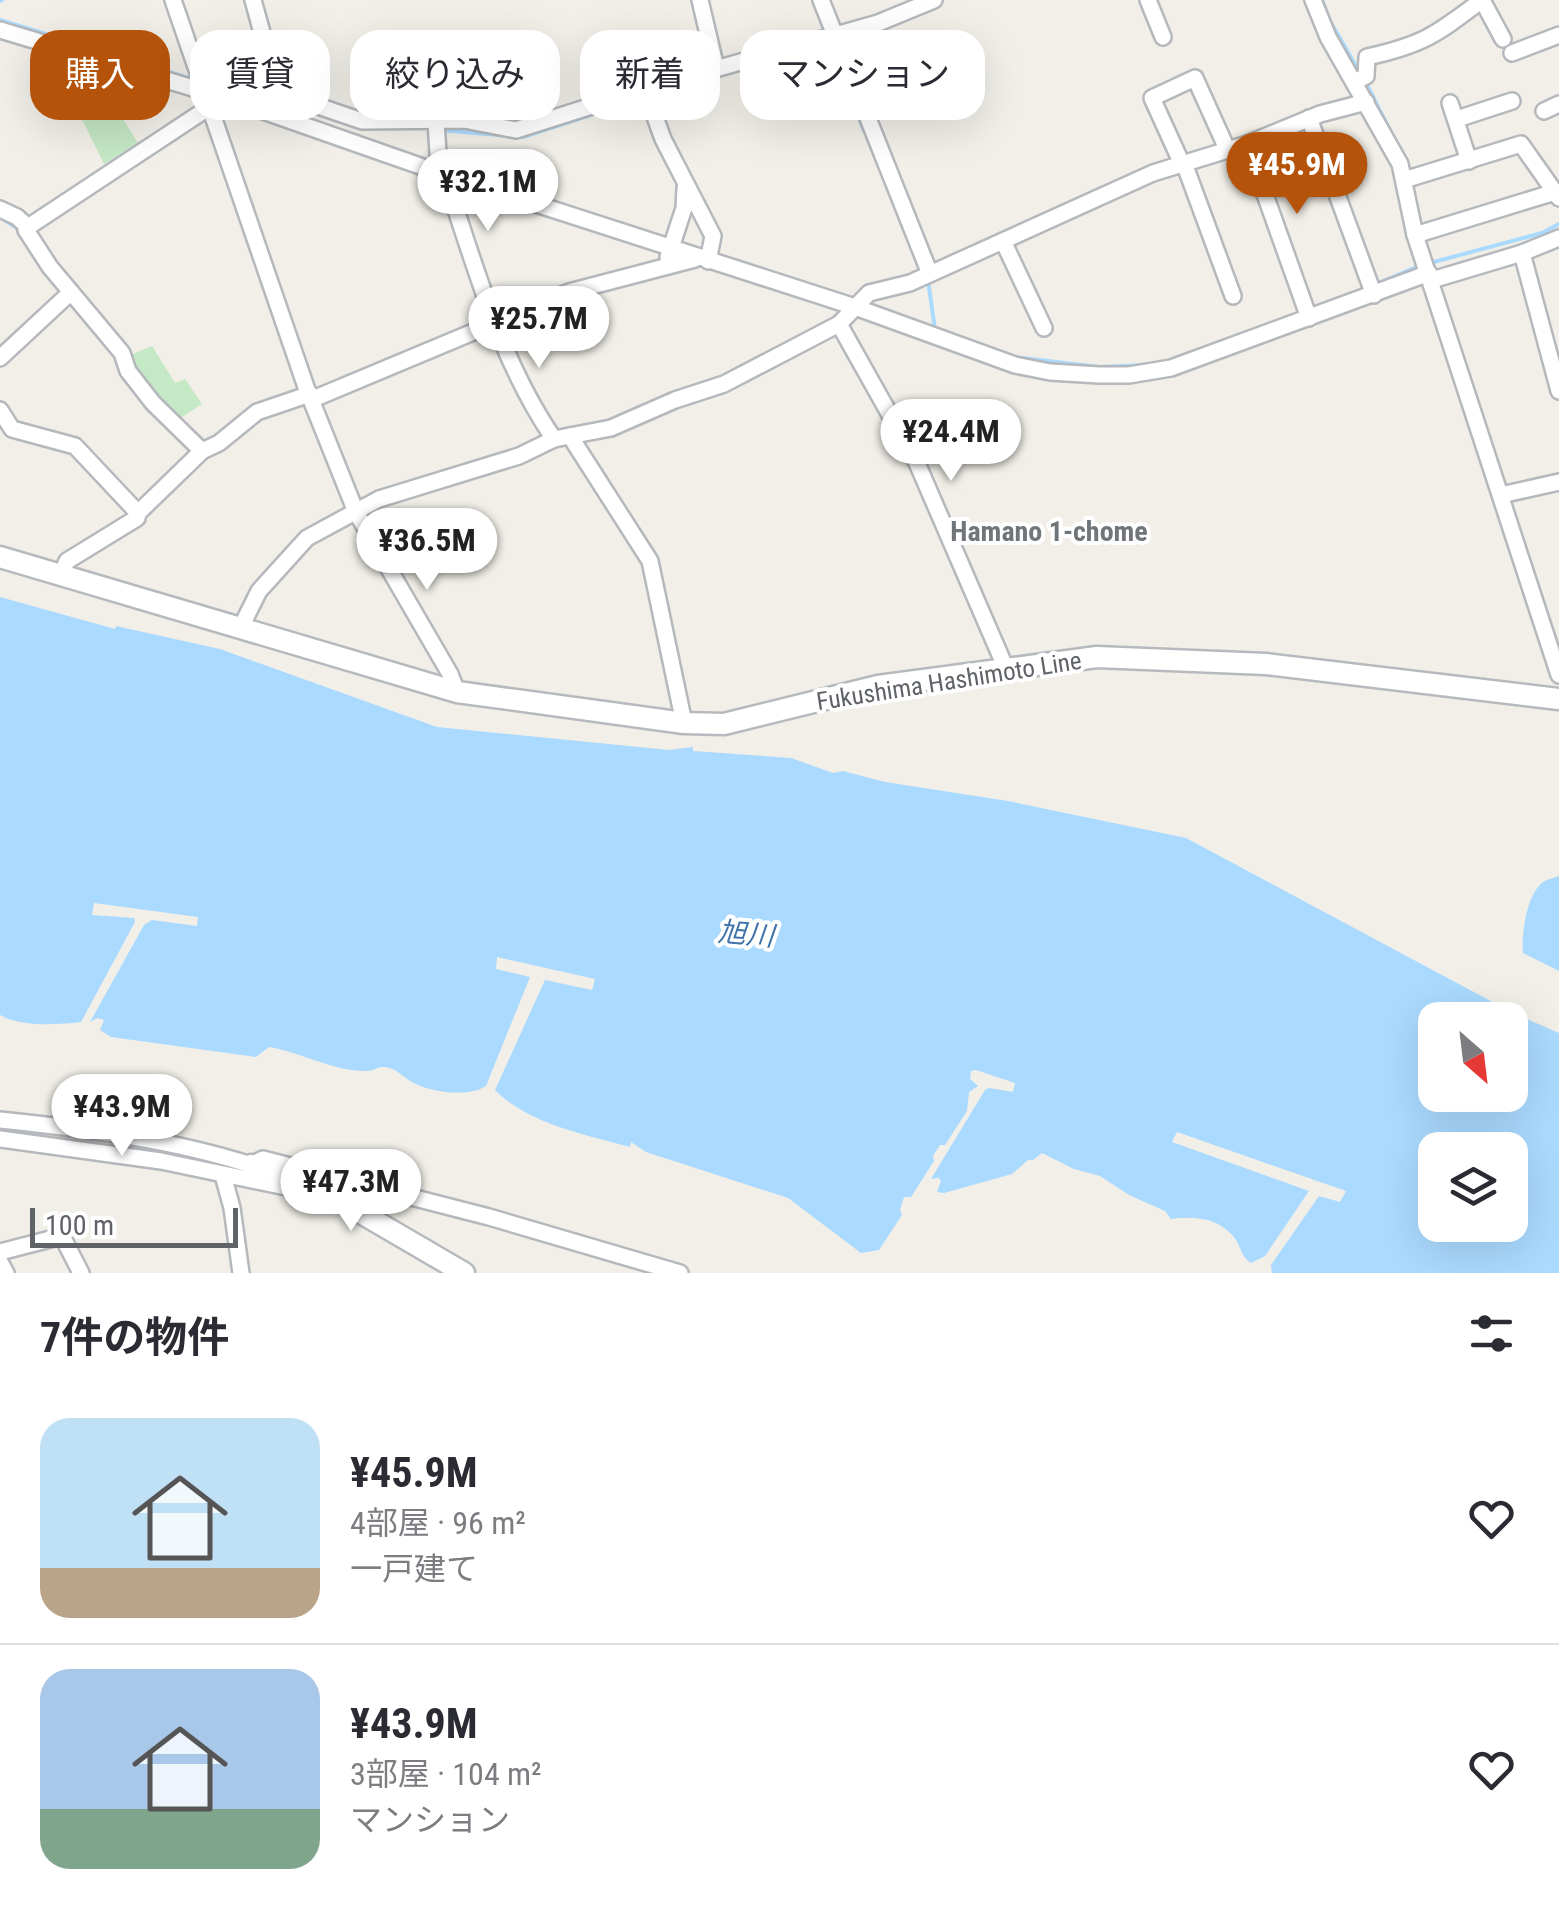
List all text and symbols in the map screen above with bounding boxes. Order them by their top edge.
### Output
chip: 購入 [30,30,170,120]
chip: 賃貸 [190,30,330,120]
chip: 絞り込み [350,30,560,120]
chip: 新着 [580,30,720,120]
chip: マンション [740,30,985,120]
pin: ¥45.9M [1216,132,1378,217]
text: ¥45.9M [1248,145,1346,183]
pin: ¥32.1M [407,149,569,234]
text: ¥32.1M [439,162,537,200]
pin: ¥25.7M [458,286,620,371]
text: ¥25.7M [490,299,588,337]
pin: ¥24.4M [870,399,1032,484]
text: ¥24.4M [902,412,1000,450]
pin: ¥36.5M [346,508,508,593]
district label: Hamano 1-chome [950,515,1148,548]
text: ¥36.5M [378,521,476,559]
street label: Fukushima Hashimoto Line [814,646,1084,716]
water label: 旭川 [717,915,778,953]
north arrow [1418,1002,1528,1112]
map controls [1418,1002,1528,1242]
pin: ¥43.9M [41,1074,203,1159]
text: ¥43.9M [73,1087,171,1125]
button: layers [1418,1132,1528,1242]
pin: ¥47.3M [270,1149,432,1234]
text: ¥47.3M [302,1162,400,1200]
scale bar [30,1203,238,1248]
text: 100 m [45,1209,114,1242]
icon: filters [1464,1306,1519,1361]
text: 7件の物件 [40,1313,229,1362]
text: ¥45.9M [350,1448,478,1497]
icon: home [120,1458,240,1578]
icon: heart [1464,1491,1519,1546]
text: 4部屋 · 96 m² [350,1504,526,1542]
text: 一戸建て [350,1550,478,1588]
text: ¥43.9M [350,1699,478,1748]
icon: home [120,1709,240,1829]
icon: heart [1464,1742,1519,1797]
text: 3部屋 · 104 m² [350,1755,542,1793]
text: マンション [350,1801,510,1839]

